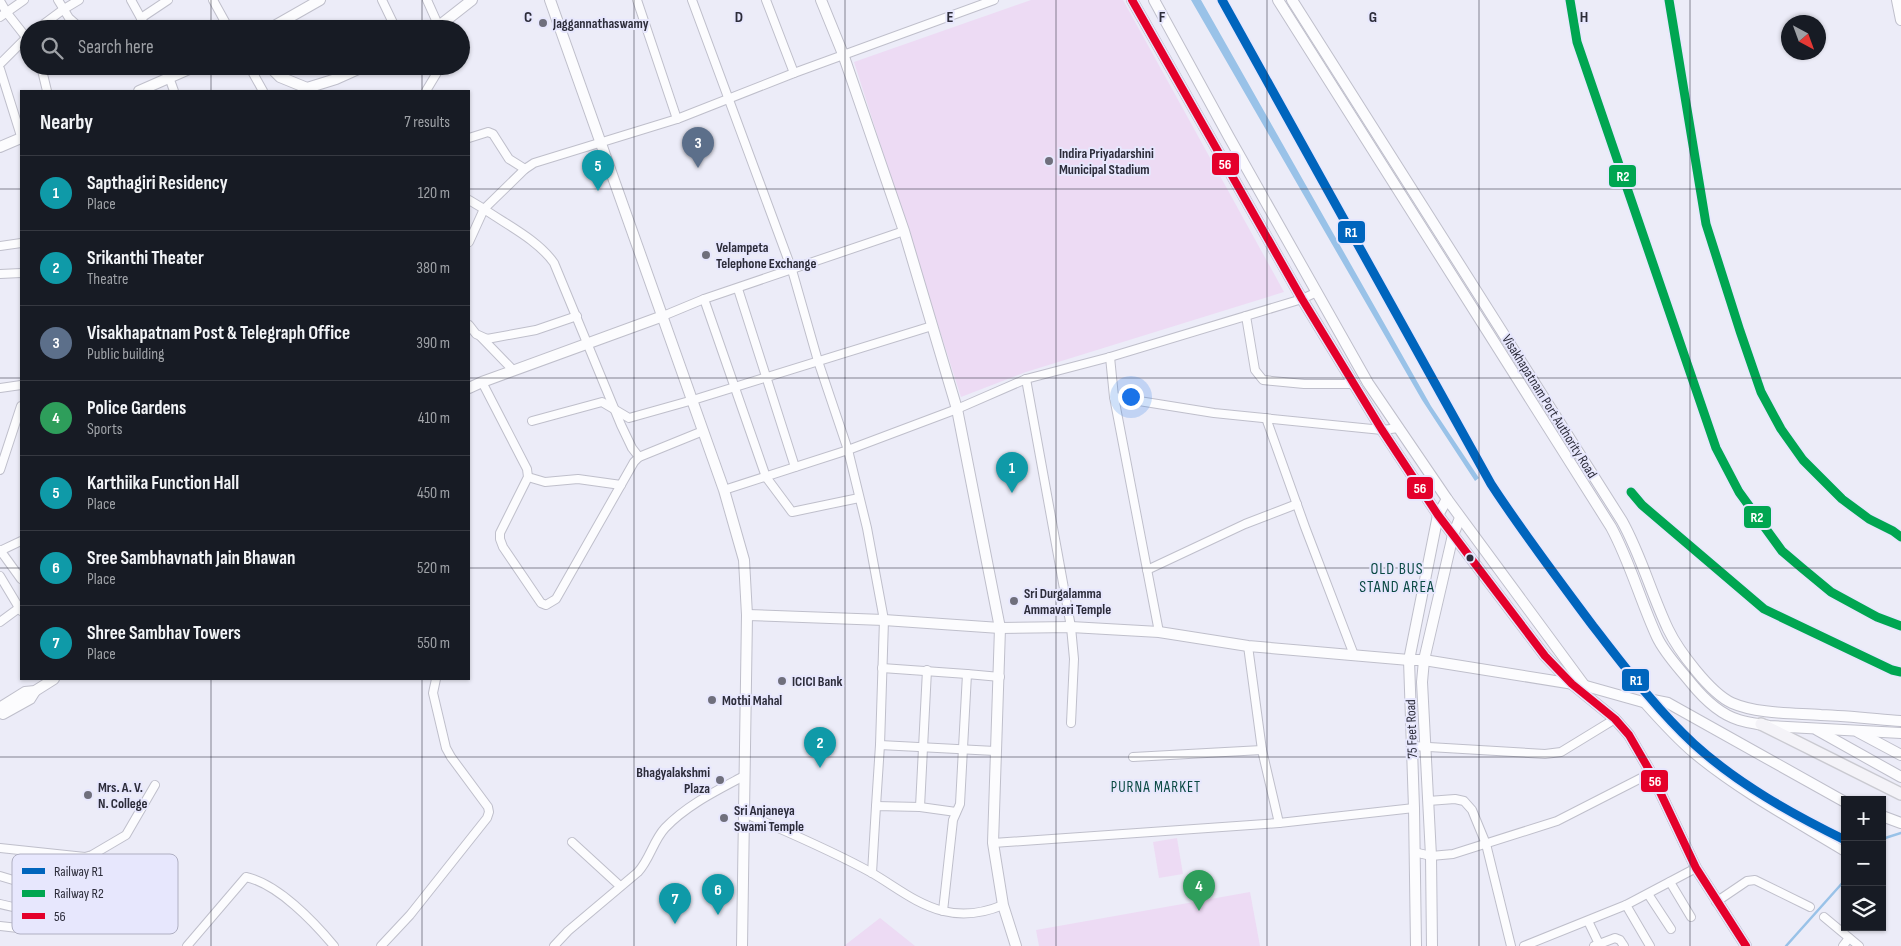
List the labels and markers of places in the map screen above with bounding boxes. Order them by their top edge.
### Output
place label: Jaggannathaswamy [552,15,649,32]
marker: Jaggannathaswamy [537,17,549,29]
pin: 3 [682,127,714,168]
place label: Indira Priyadarshini Municipal Stadium [1059,145,1154,178]
pin: 5 [582,150,614,191]
marker: Indira Priyadarshini Municipal Stadium [1043,155,1055,167]
place label: Velampeta Telephone Exchange [716,239,816,272]
marker: Velampeta Telephone Exchange [700,249,712,261]
pin: 1 [996,452,1028,493]
unlabelled marker [1465,553,1475,563]
place label: Sri Durgalamma Ammavari Temple [1023,585,1111,618]
marker: Sri Durgalamma Ammavari Temple [1008,595,1020,607]
place label: ICICI Bank [792,673,843,690]
marker: ICICI Bank [776,675,788,687]
place label: Mothi Mahal [722,692,782,709]
marker: Mothi Mahal [706,694,718,706]
pin: 2 [804,727,836,768]
place label: Bhagyalakshmi Plaza [636,764,710,797]
marker: Bhagyalakshmi Plaza [714,774,726,786]
place label: Mrs. A. V. N. College [98,779,148,812]
marker: Mrs. A. V. N. College [82,789,94,801]
place label: Sri Anjaneya Swami Temple [734,802,804,835]
marker: Sri Anjaneya Swami Temple [718,812,730,824]
pin: 4 [1183,870,1215,911]
pin: 6 [702,874,734,915]
pin: 7 [659,883,691,924]

